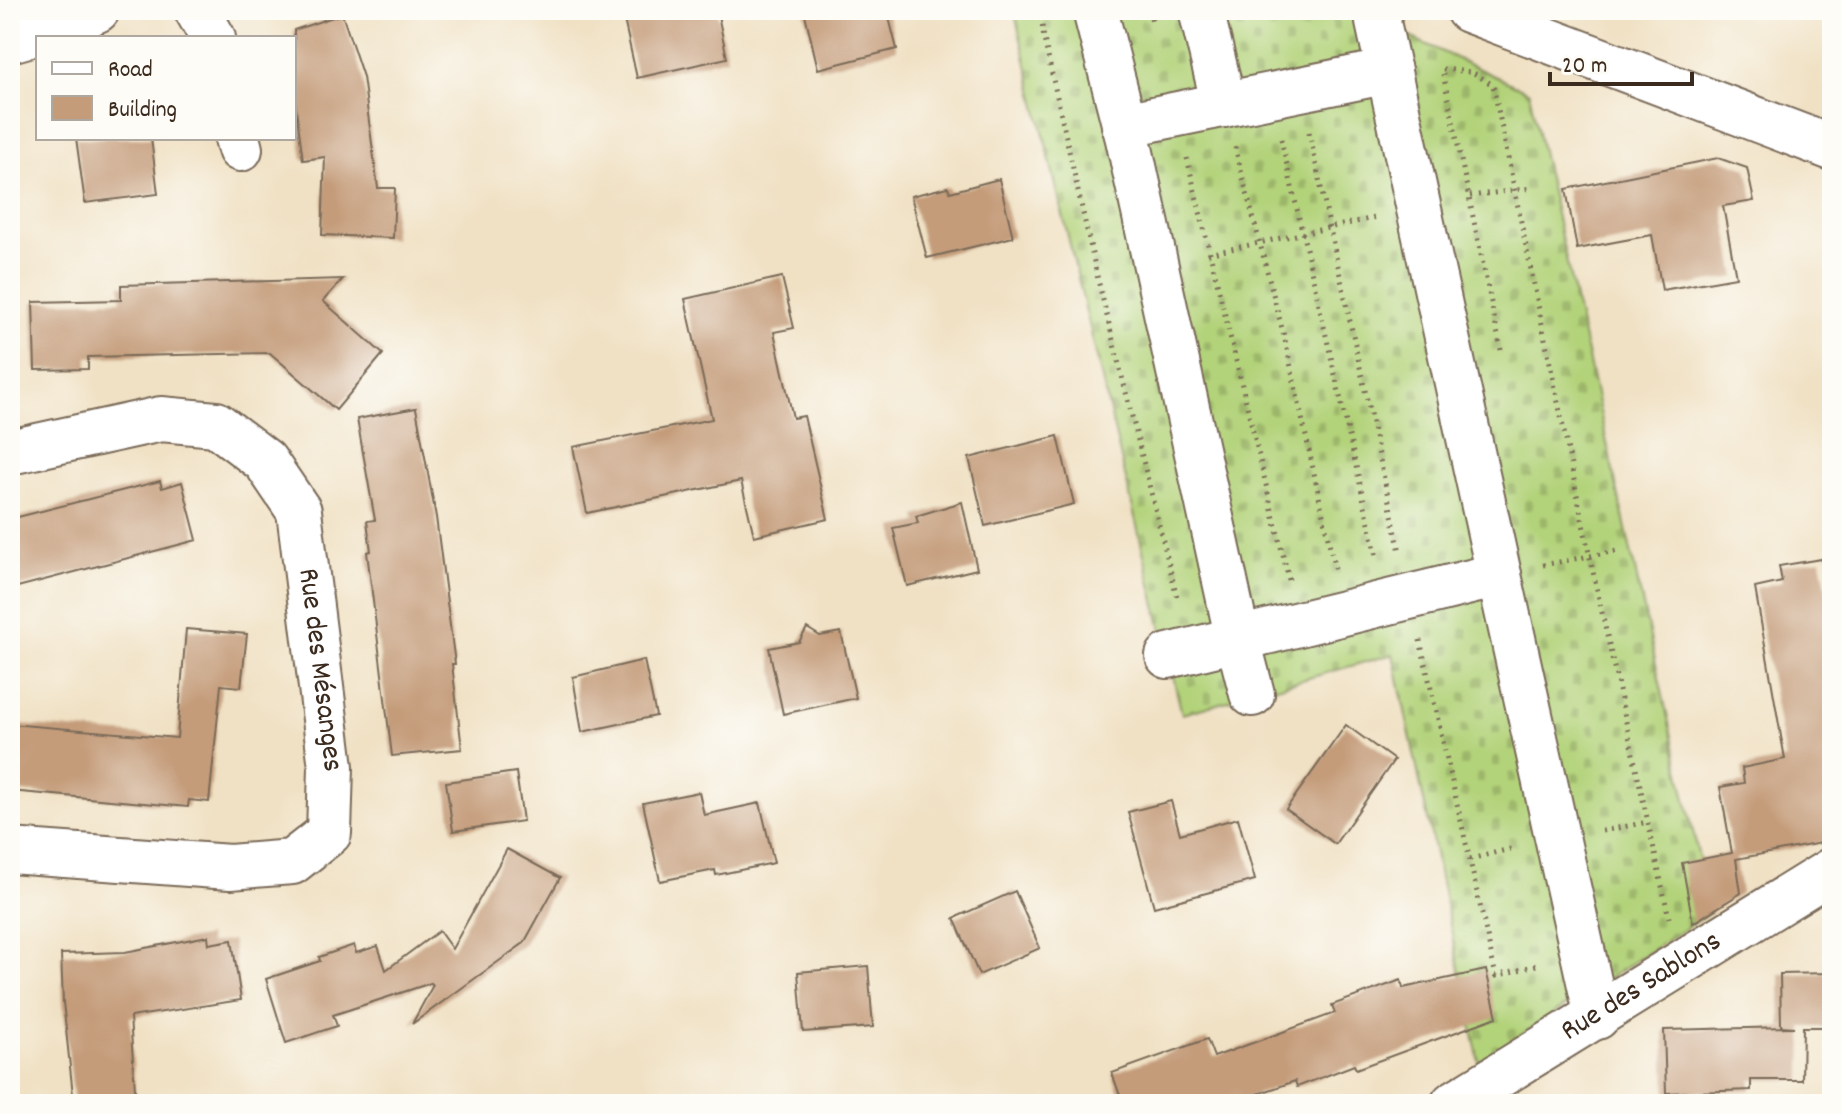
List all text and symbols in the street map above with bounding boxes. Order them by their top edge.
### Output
legend [36,36,296,140]
scale bar [1550,36,1692,86]
text: 20 m [1562,50,1608,84]
text: Road [108,54,153,88]
text: Building [108,94,177,128]
street label: Rue des Mésanges [285,566,353,774]
street label: Rue des Sablons [1553,921,1731,1053]

